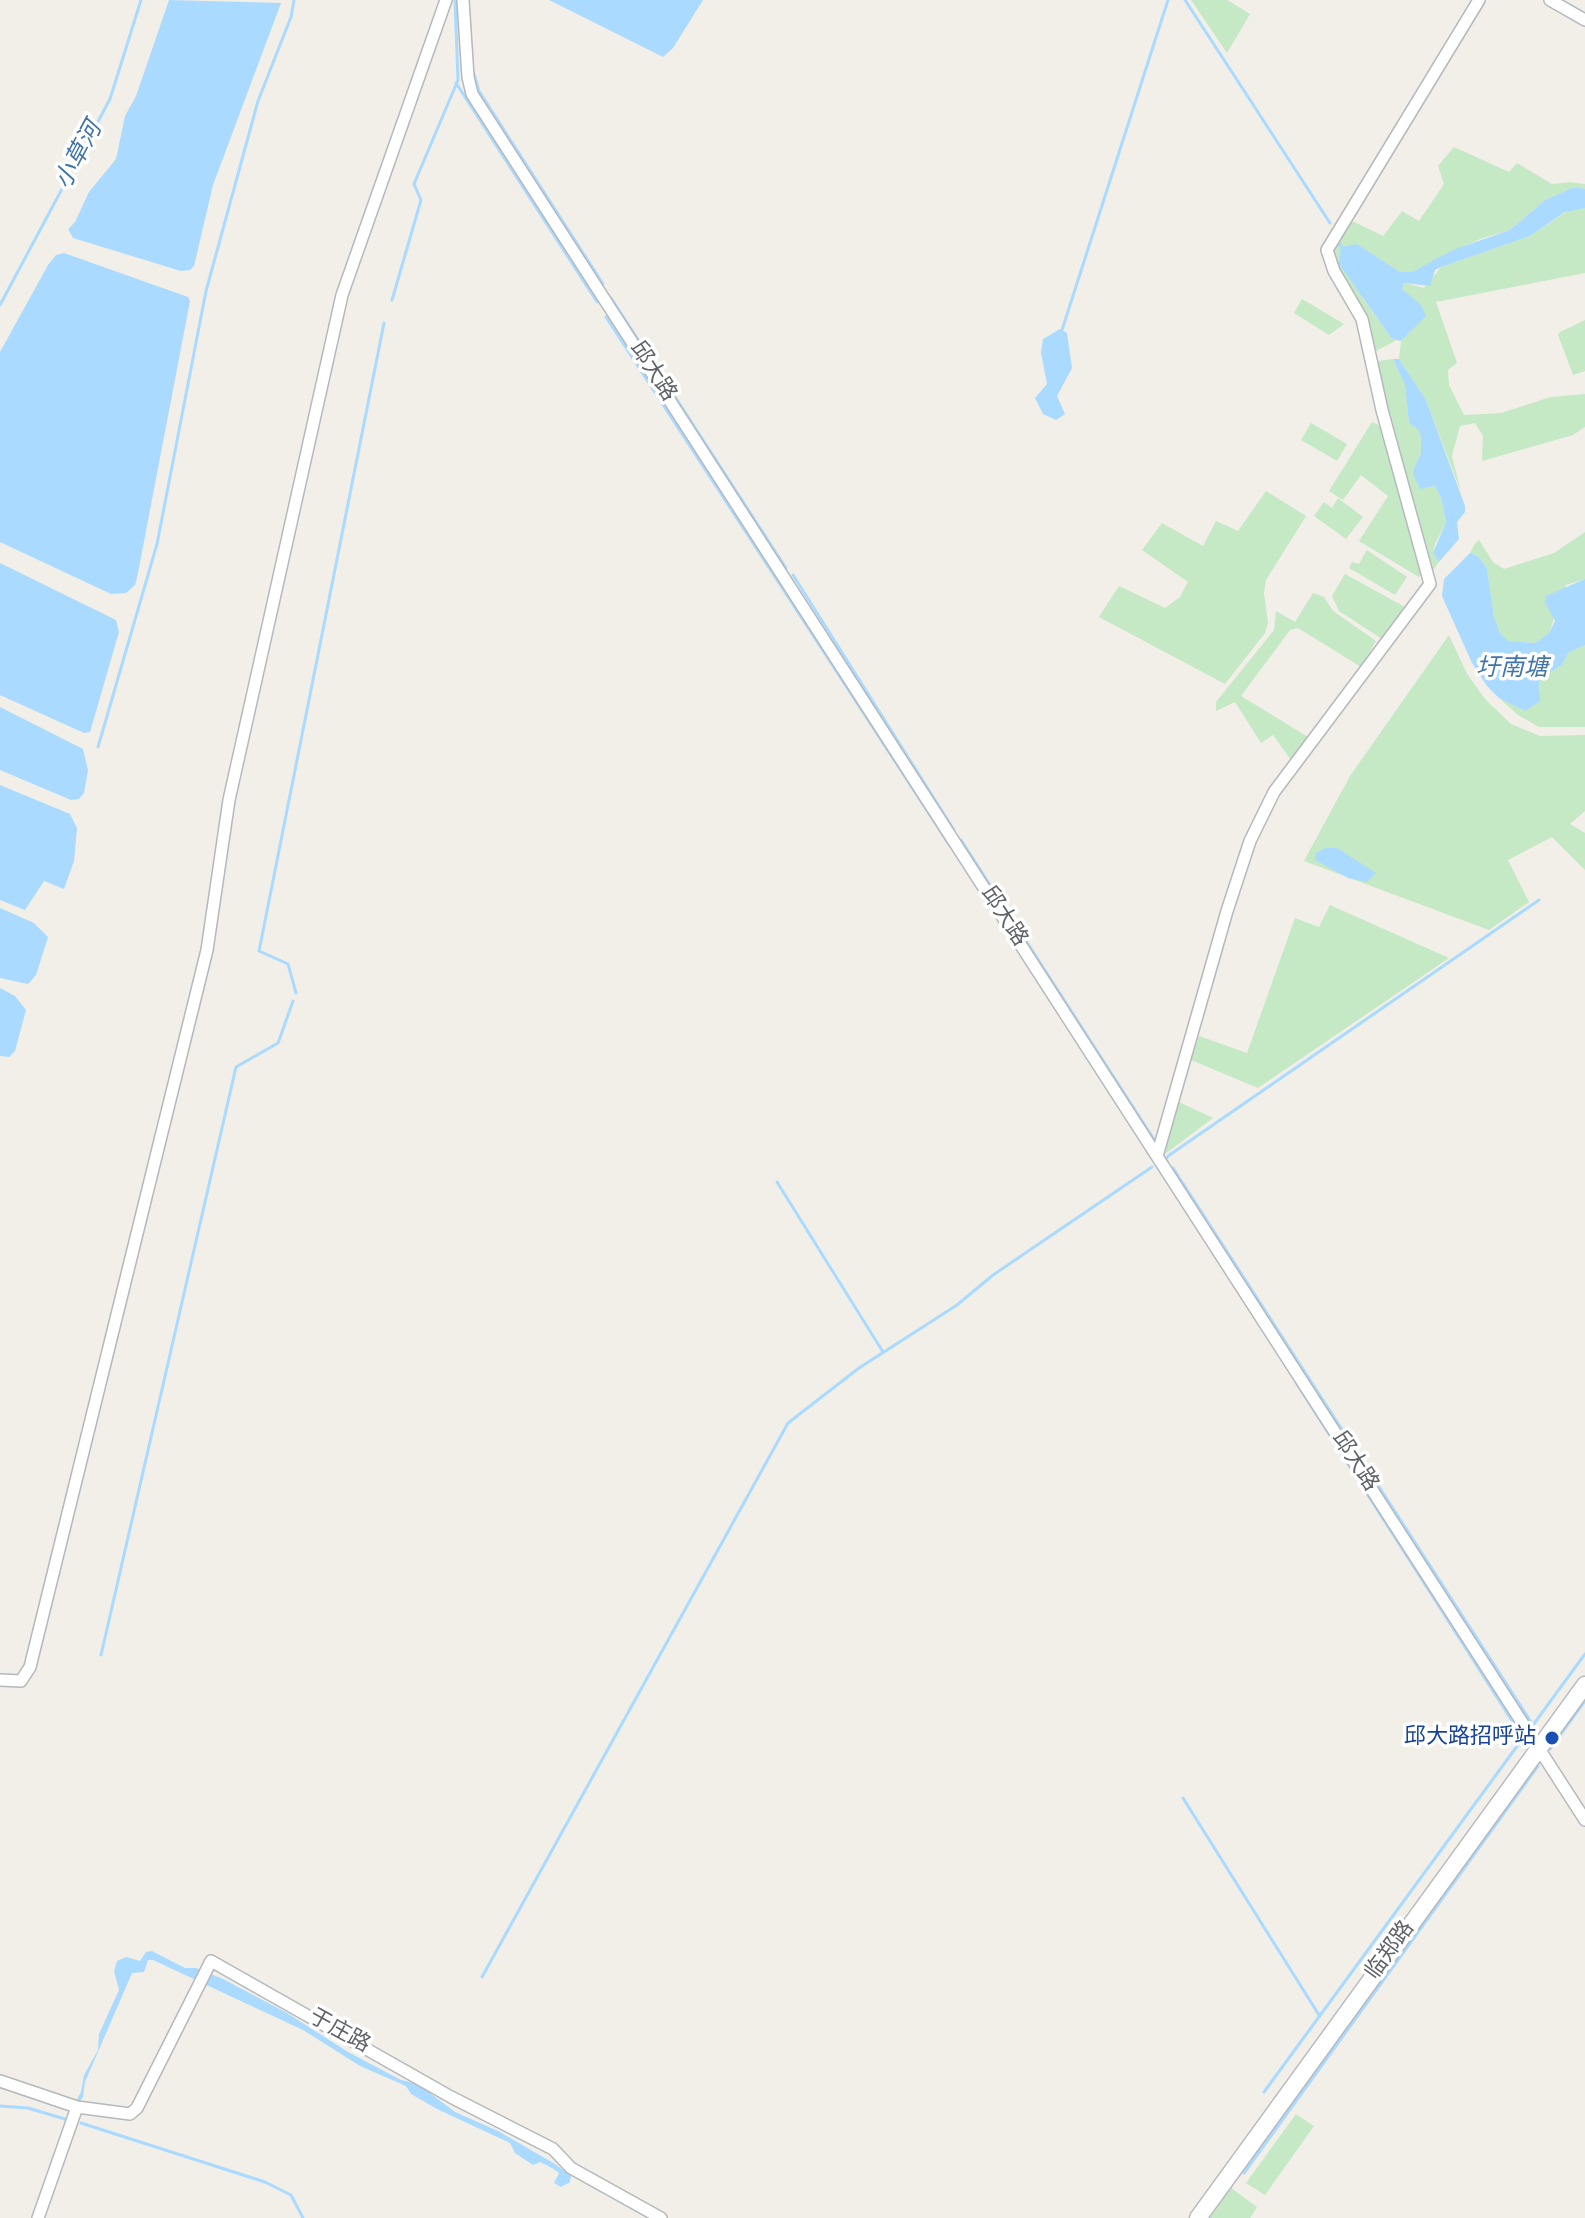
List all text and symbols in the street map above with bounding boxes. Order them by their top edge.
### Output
water label: 小草河 [50,117,110,195]
street label: 邱大路 [623,337,681,407]
water label: 圩南塘 [1476,656,1548,684]
street label: 邱大路 [974,882,1032,952]
street label: 邱大路 [1325,1427,1383,1497]
place label: 邱大路招呼站 [1404,1725,1536,1751]
marker: 邱大路招呼站 [1543,1729,1561,1747]
street label: 临郑路 [1361,1917,1421,1985]
street label: 于庄路 [304,2004,374,2060]

